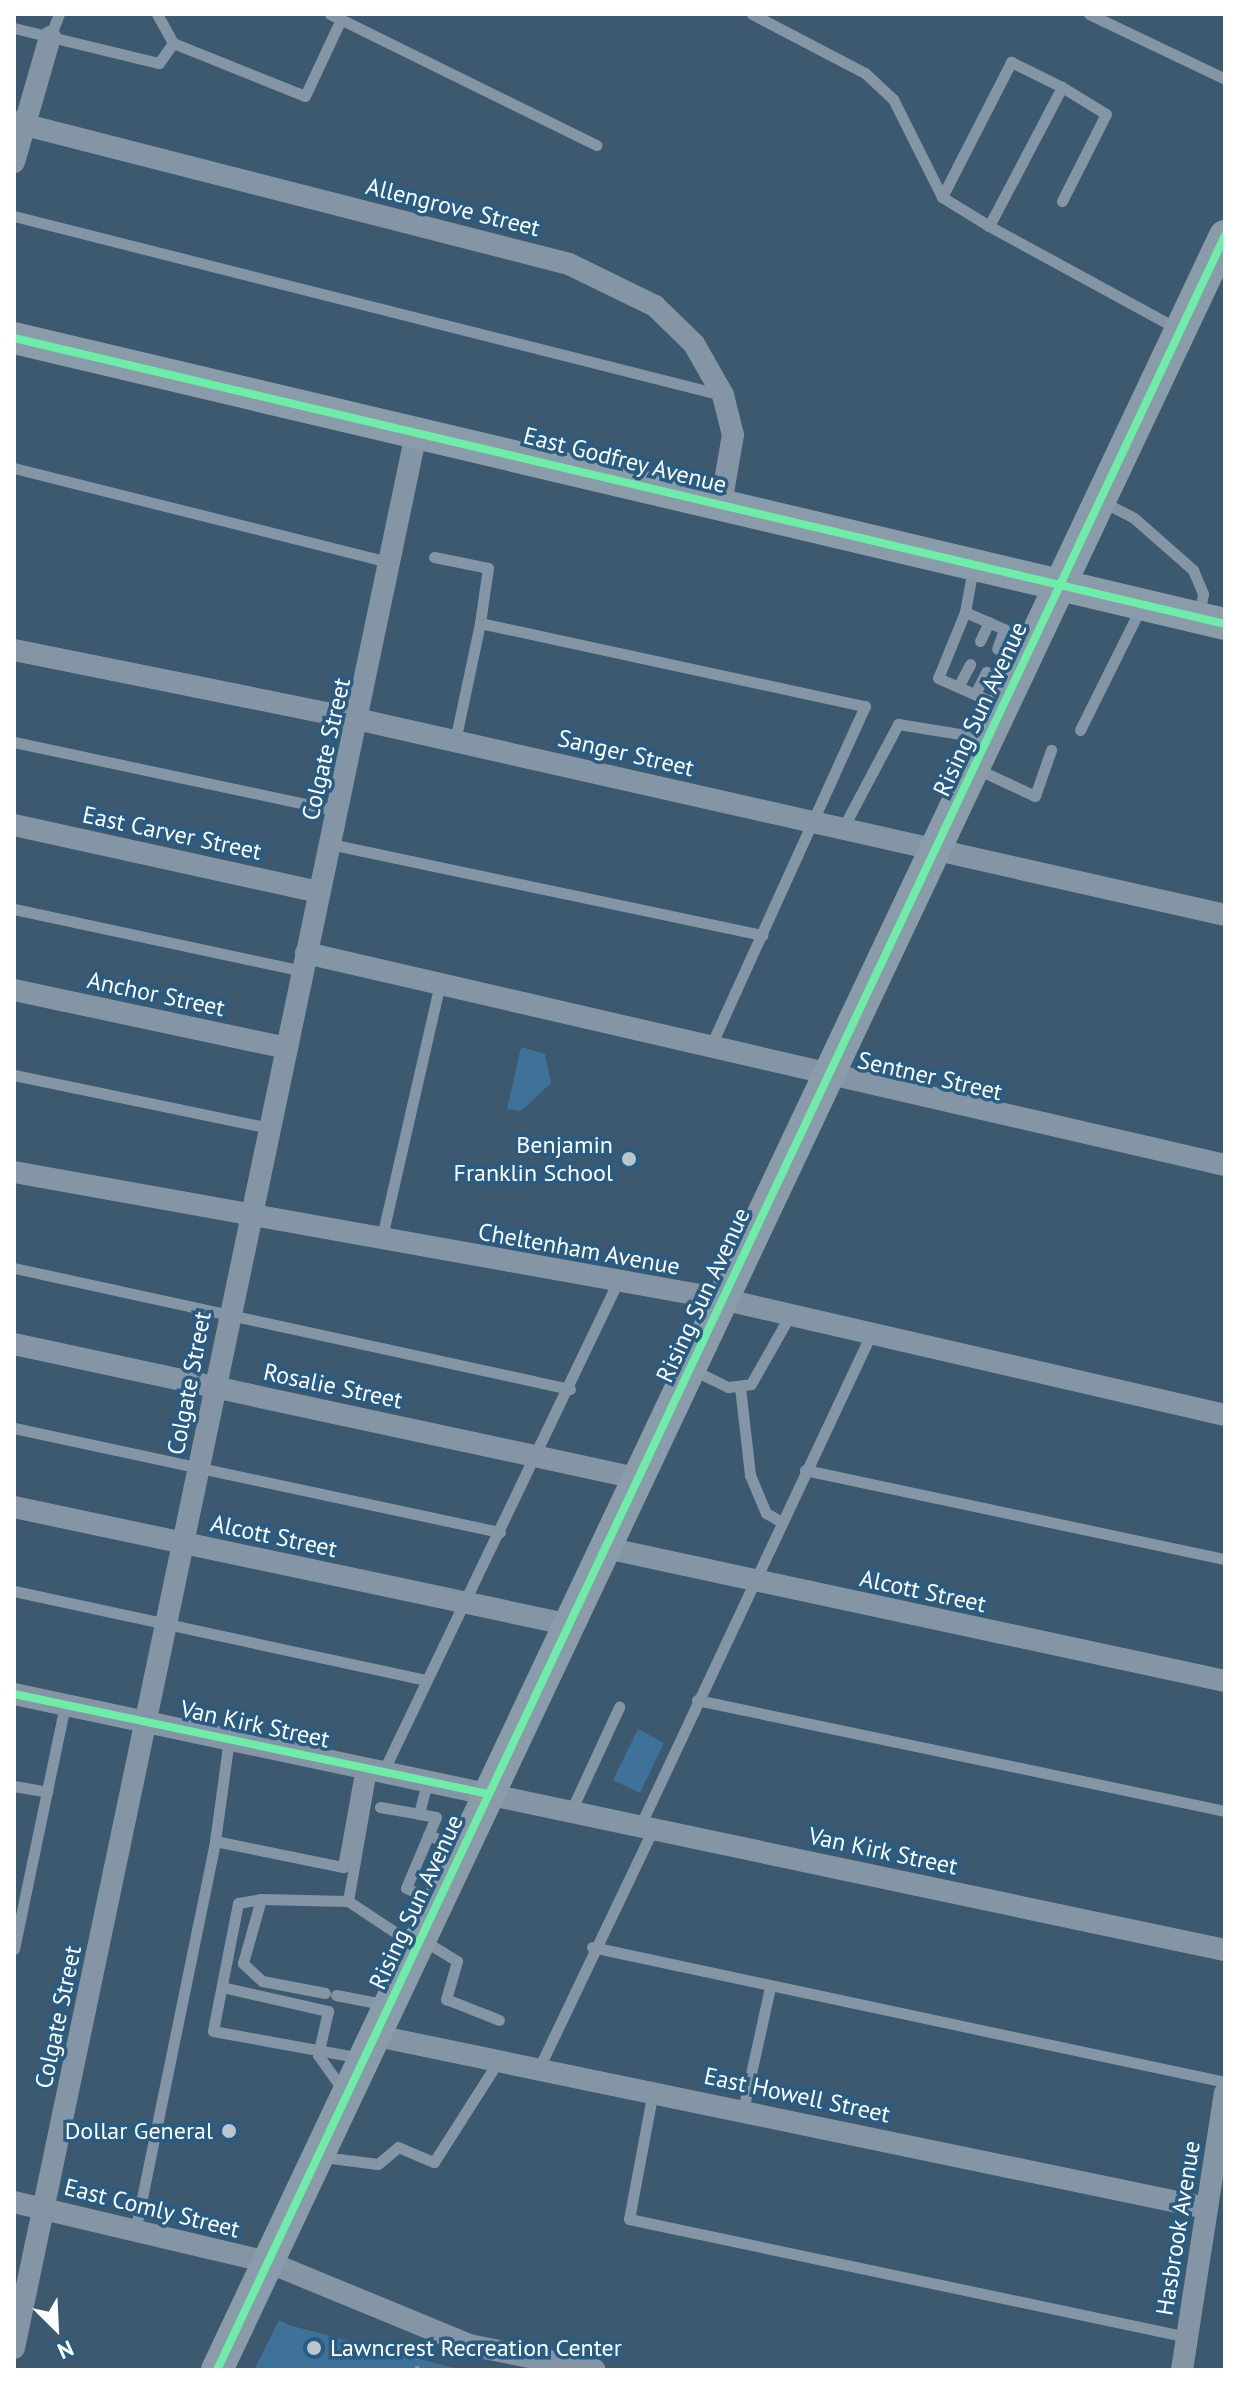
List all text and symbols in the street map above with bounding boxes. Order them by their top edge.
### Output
street label: Allengrove Street [363,171,543,243]
street label: East Godfrey Avenue [520,421,730,499]
street label: Rising Sun Avenue [927,617,1033,801]
street label: Colgate Street [296,675,356,823]
street label: Sanger Street [555,723,697,783]
street label: East Carver Street [80,800,264,866]
street label: Anchor Street [85,965,227,1023]
street label: Sentner Street [855,1045,1005,1107]
place label: Benjamin Franklin School [453,1131,613,1187]
marker: Benjamin Franklin School [620,1150,638,1168]
street label: Rising Sun Avenue [650,1203,756,1387]
street label: Cheltenham Avenue [476,1217,682,1281]
street label: Colgate Street [161,1309,217,1457]
street label: Rosalie Street [261,1357,405,1415]
street label: Alcott Street [208,1509,340,1563]
street label: Alcott Street [857,1564,989,1618]
street label: Van Kirk Street [178,1694,332,1754]
street label: Rising Sun Avenue [363,1810,469,1994]
street label: Van Kirk Street [806,1821,960,1881]
street label: Colgate Street [29,1943,87,2091]
street label: East Howell Street [701,2061,893,2129]
place label: Dollar General [65,2117,213,2145]
marker: Dollar General [220,2122,238,2140]
street label: Hasbrook Avenue [1150,2138,1206,2318]
street label: East Comly Street [61,2172,243,2244]
north arrow [16,2288,96,2368]
text: N [53,2334,78,2366]
place label: Lawncrest Recreation Center [330,2334,622,2362]
marker: Lawncrest Recreation Center [305,2339,323,2357]

